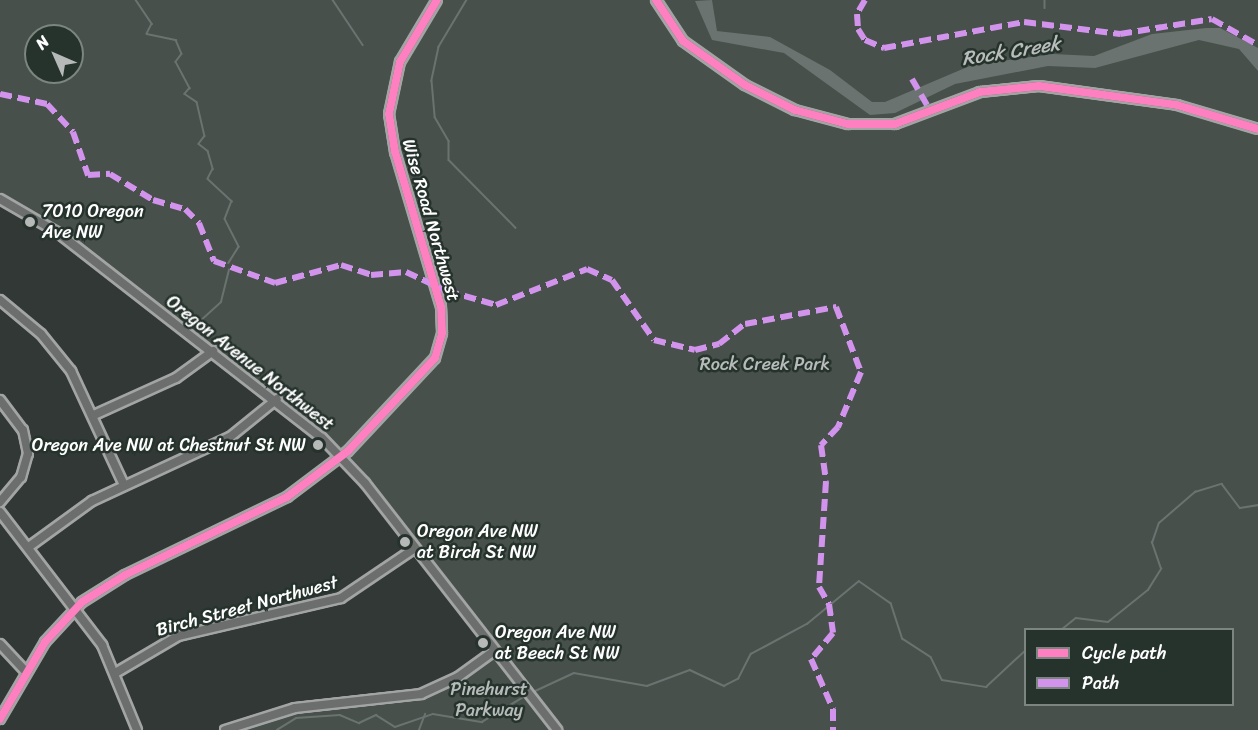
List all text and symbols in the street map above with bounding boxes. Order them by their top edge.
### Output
north arrow [24,24,84,84]
text: N [28,28,57,57]
water label: Rock Creek [960,31,1062,71]
street label: Wise Road Northwest [397,136,465,304]
place label: 7010 Oregon Ave NW [42,201,144,244]
marker: 7010 Oregon Ave NW [23,215,37,229]
street label: Oregon Avenue Northwest [162,291,338,435]
park label: Rock Creek Park [699,353,831,375]
place label: Oregon Ave NW at Chestnut St NW [30,434,306,456]
marker: Oregon Ave NW at Chestnut St NW [311,438,325,452]
place label: Oregon Ave NW at Birch St NW [417,521,539,564]
marker: Oregon Ave NW at Birch St NW [398,535,412,549]
street label: Birch Street Northwest [154,571,340,641]
place label: Oregon Ave NW at Beech St NW [495,622,620,664]
legend [1024,628,1234,706]
marker: Oregon Ave NW at Beech St NW [476,636,490,650]
text: Cycle path [1082,637,1166,669]
text: Path [1082,667,1119,699]
park label: Pinehurst Parkway [450,679,528,722]

